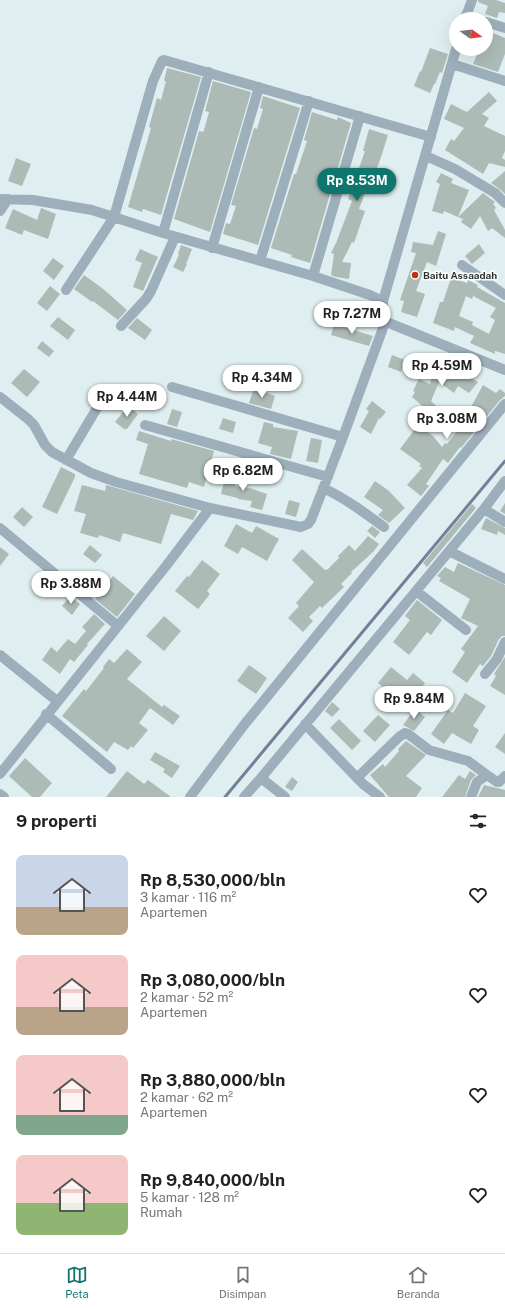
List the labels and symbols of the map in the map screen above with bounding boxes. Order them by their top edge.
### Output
north arrow [449,12,493,56]
pin: Rp 8.53M [316,168,398,202]
place label: Baitu Assaadah [423,269,497,281]
marker: Baitu Assaadah [410,270,420,280]
pin: Rp 7.27M [311,301,393,335]
pin: Rp 4.59M [401,353,483,387]
pin: Rp 4.34M [221,365,303,399]
pin: Rp 4.44M [86,384,168,418]
pin: Rp 3.08M [406,406,488,440]
pin: Rp 6.82M [202,458,284,492]
pin: Rp 3.88M [30,571,112,605]
pin: Rp 9.84M [373,686,455,720]

